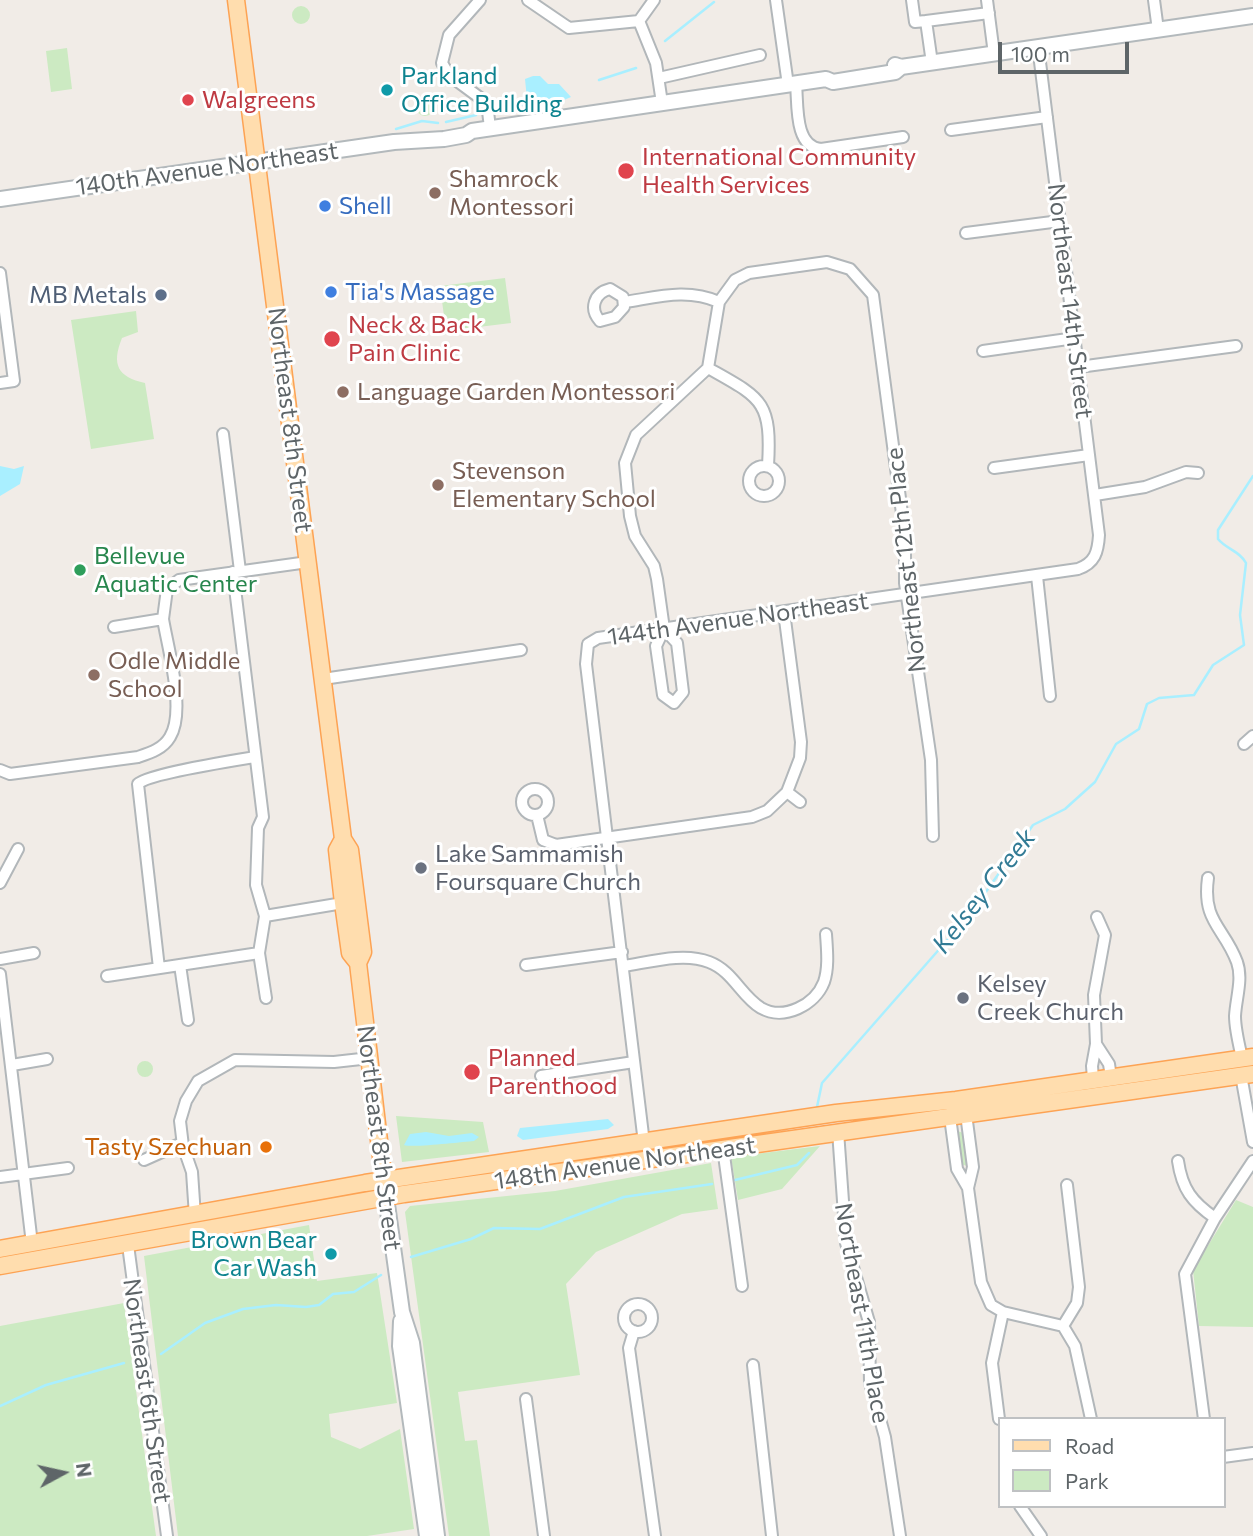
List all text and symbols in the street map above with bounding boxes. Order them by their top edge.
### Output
scale bar [1001,28,1132,72]
text: 100 m [1011,41,1070,66]
place label: Parkland Office Building [401,62,562,118]
marker: Parkland Office Building [379,82,395,98]
place label: Walgreens [202,86,316,114]
marker: Walgreens [180,92,196,108]
street label: 140th Avenue Northeast [74,136,340,202]
place label: International Community Health Services [642,143,916,199]
marker: International Community Health Services [616,161,636,181]
place label: Shamrock Montessori [449,165,574,221]
street label: Northeast 14th Street [1041,182,1099,420]
marker: Shamrock Montessori [427,185,443,201]
place label: Shell [339,192,392,220]
marker: Shell [317,198,333,214]
place label: Tia's Massage [345,278,495,306]
place label: MB Metals [29,281,147,309]
marker: Tia's Massage [323,284,339,300]
marker: MB Metals [153,287,169,303]
street label: Northeast 8th Street [262,306,318,534]
place label: Neck & Back Pain Clinic [348,311,483,367]
marker: Neck & Back Pain Clinic [322,329,342,349]
place label: Language Garden Montessori [357,378,675,406]
marker: Language Garden Montessori [335,384,351,400]
street label: Northeast 12th Place [880,446,932,674]
place label: Stevenson Elementary School [452,457,656,513]
marker: Stevenson Elementary School [430,477,446,493]
place label: Bellevue Aquatic Center [94,542,257,598]
marker: Bellevue Aquatic Center [72,562,88,578]
street label: 144th Avenue Northeast [606,586,870,652]
place label: Odle Middle School [108,647,240,703]
marker: Odle Middle School [86,667,102,683]
water label: Kelsey Creek [926,823,1042,959]
place label: Lake Sammamish Foursquare Church [435,840,641,896]
marker: Lake Sammamish Foursquare Church [413,860,429,876]
place label: Kelsey Creek Church [977,970,1124,1026]
marker: Kelsey Creek Church [955,990,971,1006]
street label: Northeast 8th Street [351,1024,407,1252]
place label: Planned Parenthood [488,1044,617,1100]
marker: Planned Parenthood [462,1062,482,1082]
street label: 148th Avenue Northeast [493,1130,757,1196]
place label: Tasty Szechuan [84,1133,252,1161]
marker: Tasty Szechuan [258,1139,274,1155]
street label: Northeast 11th Place [828,1201,896,1425]
place label: Brown Bear Car Wash [191,1226,317,1282]
marker: Brown Bear Car Wash [323,1246,339,1262]
street label: Northeast 6th Street [117,1277,177,1505]
legend [998,1417,1225,1508]
text: Road [1065,1433,1114,1458]
north arrow [28,1438,98,1508]
text: N [72,1461,97,1479]
text: Park [1065,1468,1109,1493]

